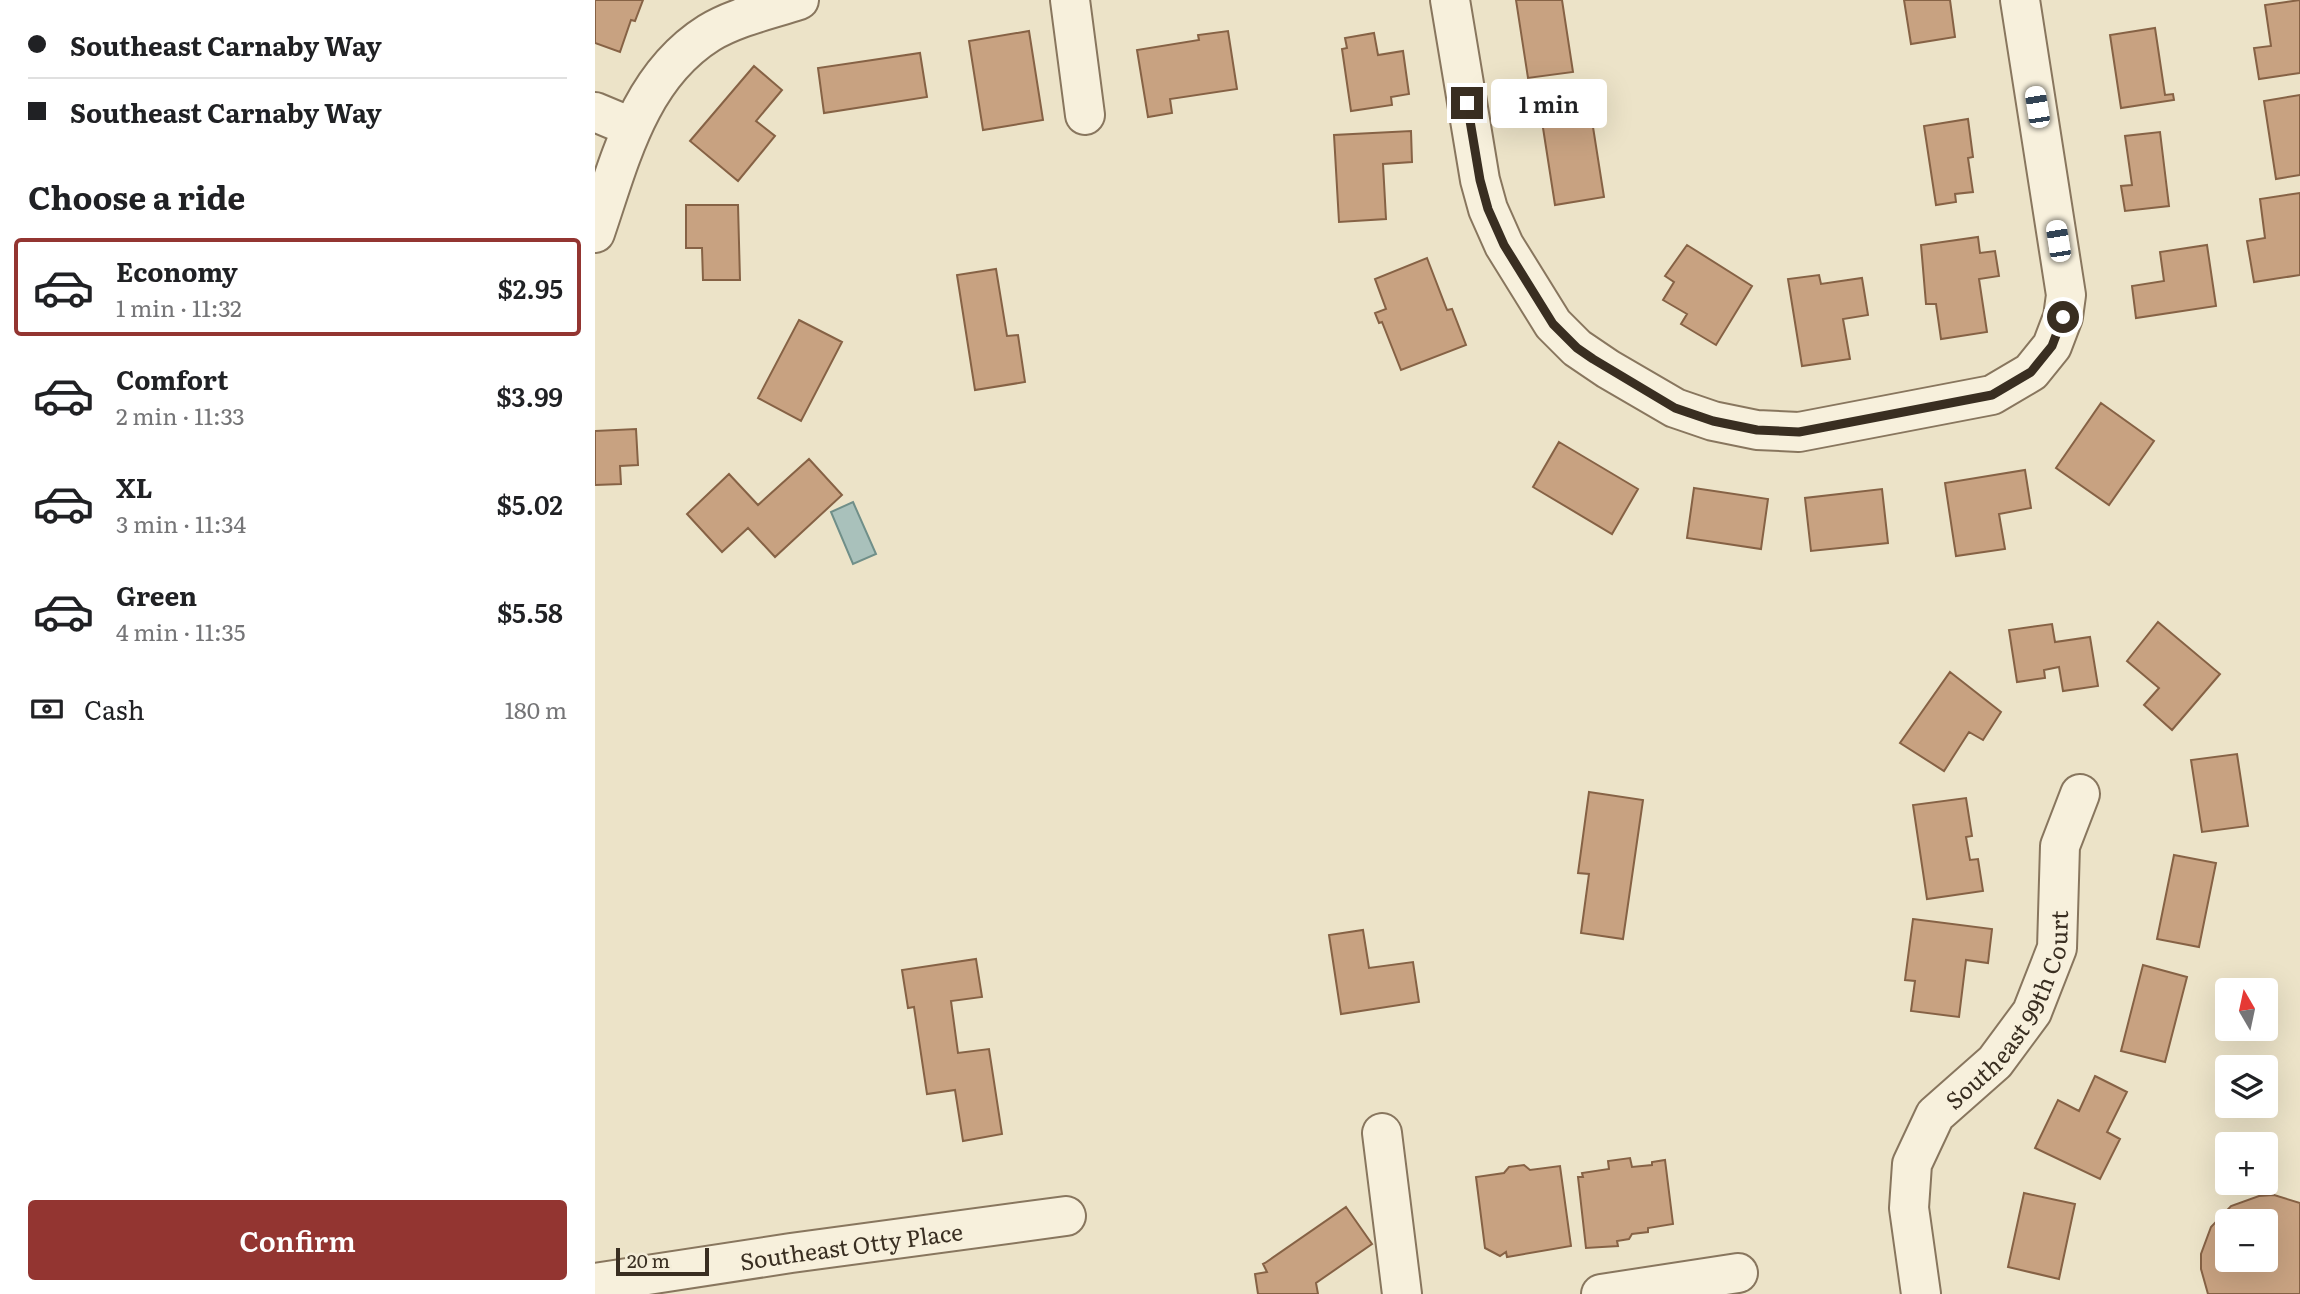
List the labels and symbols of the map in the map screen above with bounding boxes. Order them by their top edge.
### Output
callout: 1 min [1491,78,1607,128]
car [2024,85,2051,129]
route end [1451,87,1483,119]
car [2045,219,2072,263]
route start [2047,301,2079,333]
street label: Southeast 99th Court [1937,909,2075,1116]
north arrow [2215,978,2279,1041]
street label: Southeast Otty Place [737,1213,965,1278]
scale bar [616,1245,709,1277]

